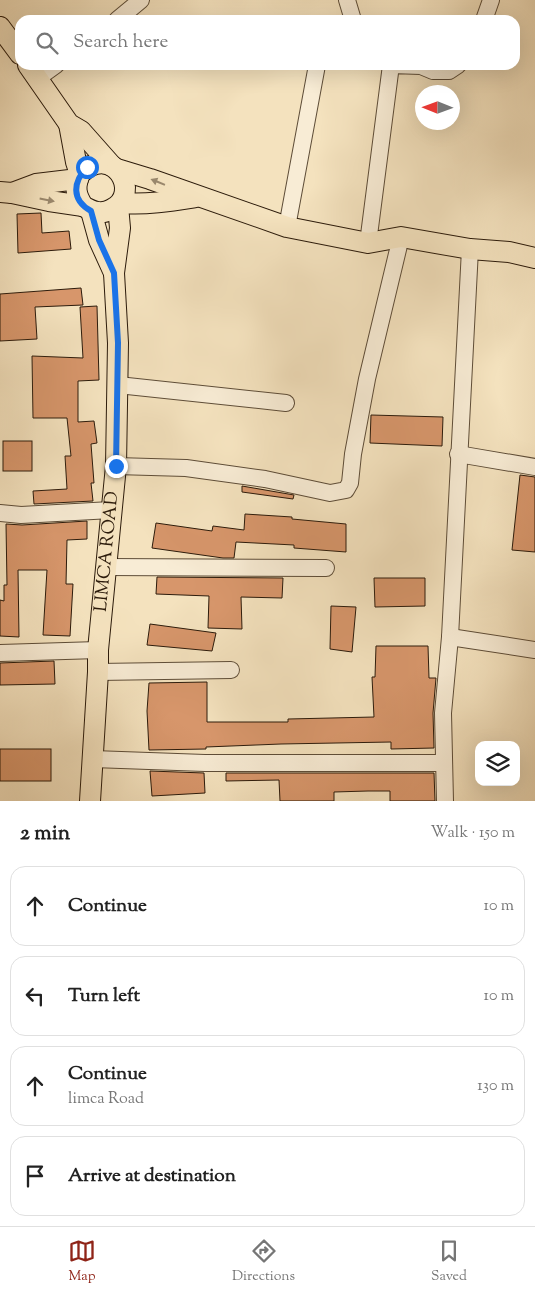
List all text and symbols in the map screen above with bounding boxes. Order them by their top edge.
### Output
search box [15,15,520,70]
icon: search [33,29,61,57]
text: Search here [73,29,168,56]
north arrow [415,85,460,130]
route start [76,156,99,179]
one-way arrow [150,178,165,186]
one-way arrow [40,197,56,205]
route end [105,455,128,478]
street label: LIMCA ROAD [89,490,126,613]
map controls [475,741,520,786]
button: layers [475,741,520,786]
text: 2 min [20,819,70,849]
text: Walk · 150 m [431,822,515,845]
icon: ahead [21,892,49,920]
text: Continue [68,893,147,920]
text: 10 m [484,895,514,918]
icon: left [21,982,49,1010]
text: Turn left [68,983,140,1010]
text: 10 m [484,985,514,1008]
text: Continue [68,1061,147,1088]
icon: ahead [21,1072,49,1100]
text: 130 m [477,1075,514,1098]
text: limca Road [68,1088,144,1111]
icon: arrive [21,1162,49,1190]
text: Arrive at destination [68,1163,236,1190]
tab: Map [68,1237,96,1287]
tab: Directions [232,1237,295,1287]
tab: Saved [431,1237,467,1287]

